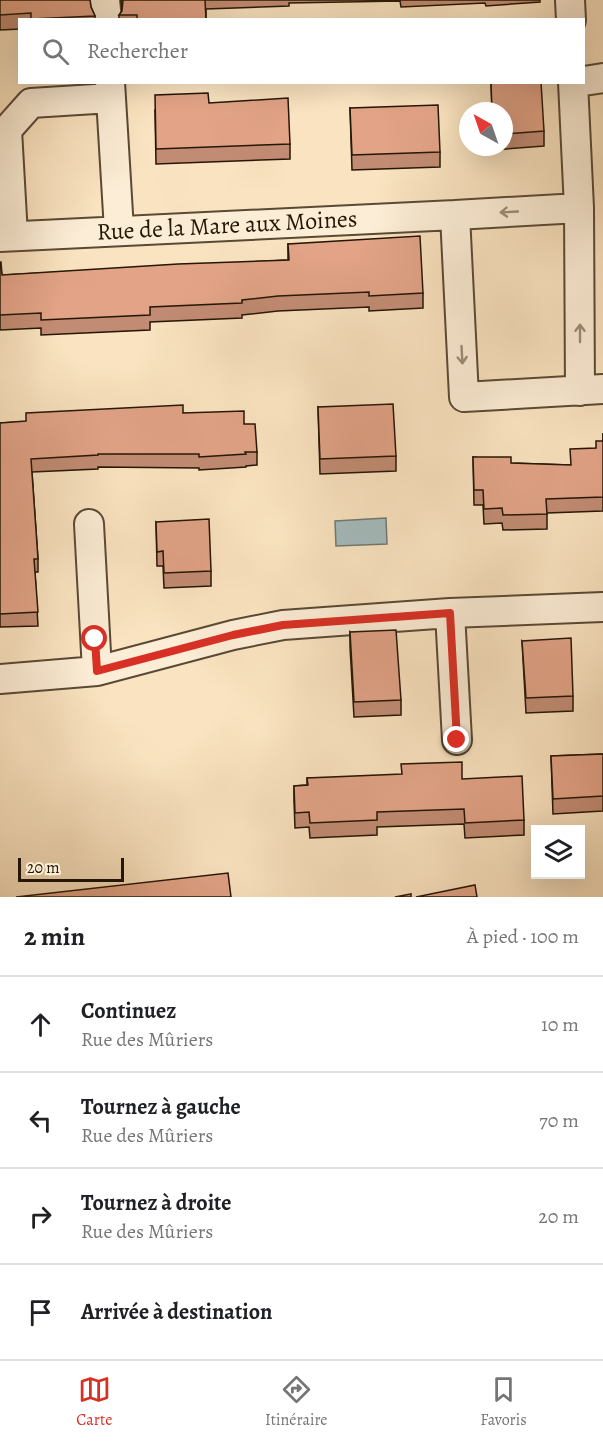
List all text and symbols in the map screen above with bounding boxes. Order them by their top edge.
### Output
search box [18,18,585,84]
icon: search [39,35,72,68]
text: Rechercher [87,36,188,66]
north arrow [459,102,513,156]
street label: Rue de la Mare aux Moines [96,202,358,248]
one-way arrow [500,206,520,217]
one-way arrow [574,323,586,343]
one-way arrow [456,345,467,364]
route start [81,625,107,651]
route end [443,726,469,752]
map controls [531,825,585,879]
button: layers [531,825,585,879]
scale bar [18,855,124,882]
text: 20 m [27,857,60,879]
text: 2 min [24,919,85,954]
text: À pied · 100 m [467,923,579,950]
text: Continuez [81,996,176,1026]
icon: ahead [24,1008,57,1041]
text: 10 m [541,1011,579,1038]
text: Rue des Mûriers [81,1026,213,1053]
text: Tournez à gauche [81,1092,241,1122]
icon: left [24,1104,57,1137]
text: 70 m [539,1107,579,1134]
text: Rue des Mûriers [81,1122,213,1149]
text: Tournez à droite [81,1188,232,1218]
icon: right [24,1200,57,1233]
text: 20 m [538,1203,579,1230]
text: Rue des Mûriers [81,1218,213,1245]
icon: arrive [24,1296,57,1329]
text: Arrivée à destination [81,1297,272,1327]
tab: Carte [76,1373,112,1431]
tab: Itinéraire [265,1373,328,1431]
tab: Favoris [480,1373,527,1431]

